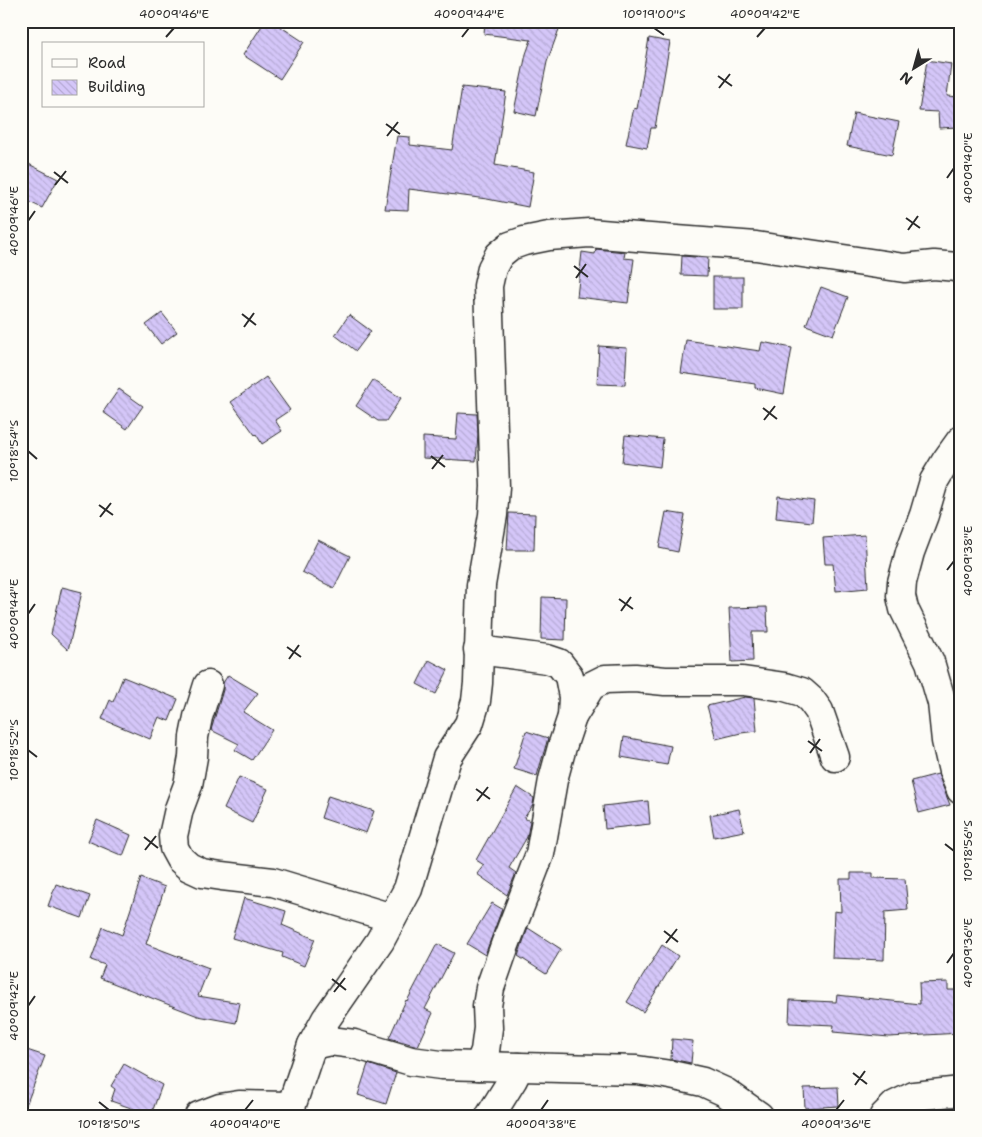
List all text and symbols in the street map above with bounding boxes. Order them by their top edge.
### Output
text: 40°09'46"E [139,6,209,22]
text: 40°09'44"E [434,6,504,22]
text: 10°19'00"S [622,6,686,22]
text: 40°09'42"E [730,6,800,22]
legend [42,42,205,108]
north arrow [890,42,940,92]
text: Road [88,53,126,73]
text: N [896,68,916,89]
text: Building [88,77,145,97]
text: 40°09'40"E [960,132,976,204]
text: 40°09'46"E [6,186,22,256]
text: 10°18'54"S [6,420,22,482]
text: 40°09'38"E [960,526,976,596]
text: 40°09'44"E [6,579,22,649]
text: 10°18'52"S [6,719,22,781]
text: 10°18'56"S [960,820,976,882]
text: 40°09'36"E [960,918,976,988]
text: 40°09'42"E [6,971,22,1041]
text: 10°18'50"S [78,1116,141,1132]
text: 40°09'40"E [209,1116,281,1132]
text: 40°09'38"E [506,1116,576,1132]
text: 40°09'36"E [801,1116,871,1132]

